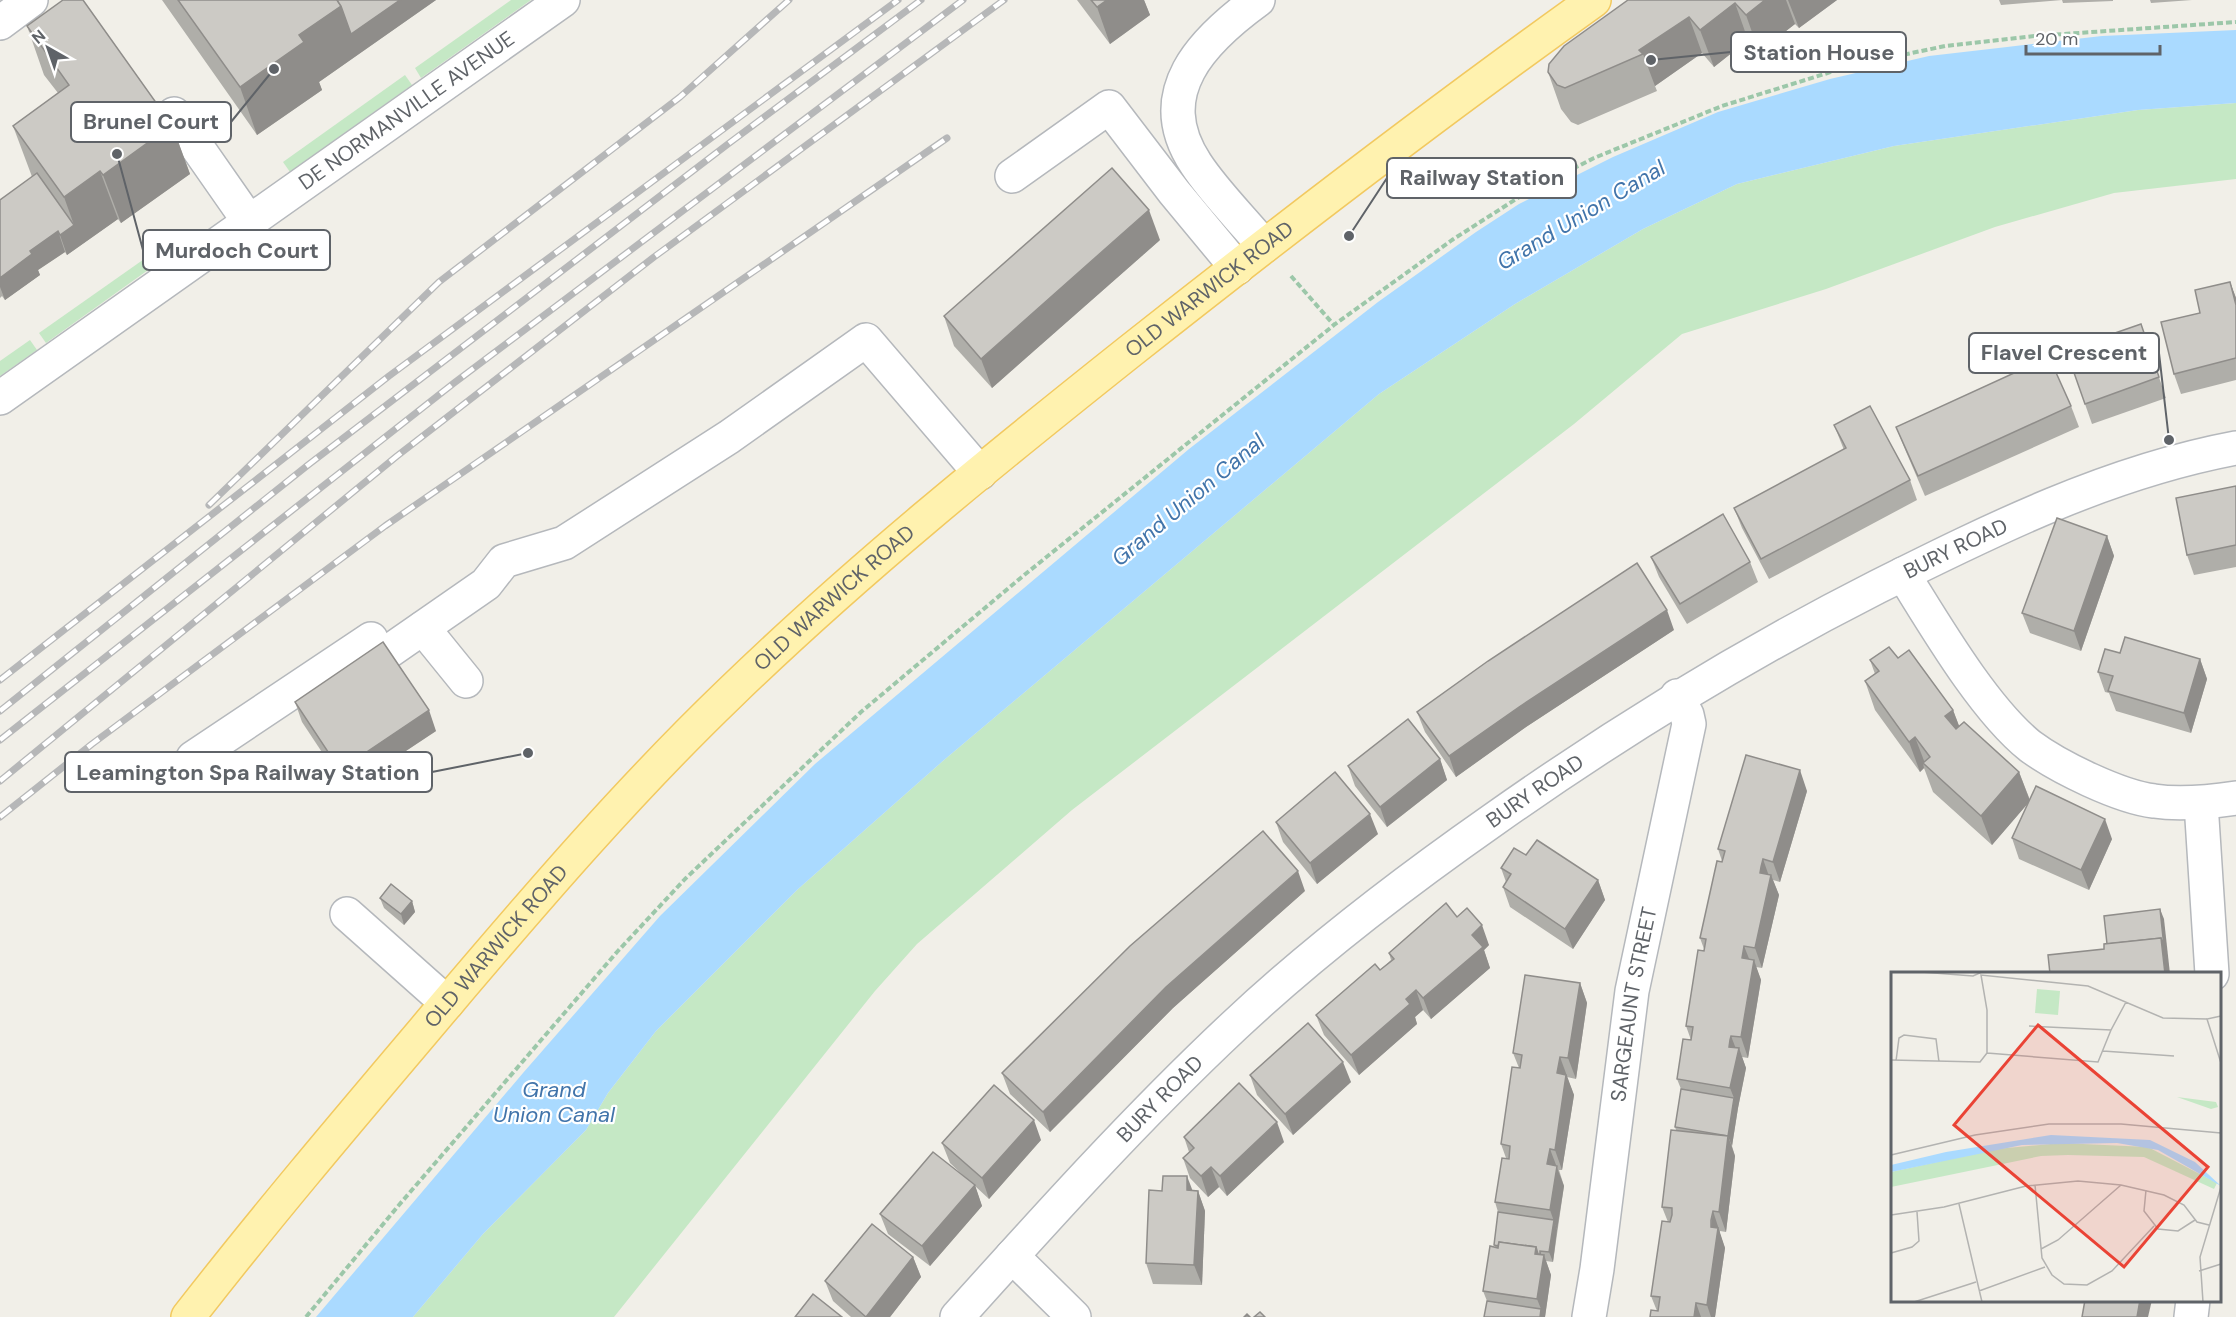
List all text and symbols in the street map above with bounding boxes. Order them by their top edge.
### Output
north arrow [18,18,78,78]
scale bar [2026,18,2160,56]
text: N [27,25,50,49]
street label: DE NORMANVILLE AVENUE [293,25,520,196]
text: 20 m [2035,27,2078,51]
callout: Station House [1731,32,1906,72]
text: Station House [1744,38,1894,67]
callout: Brunel Court [71,102,231,142]
text: Brunel Court [83,107,219,136]
water label: Grand Union Canal [1491,153,1671,277]
callout: Railway Station [1387,158,1576,198]
text: Railway Station [1400,163,1564,192]
street label: OLD WARWICK ROAD [1119,215,1299,364]
callout: Murdoch Court [143,230,330,270]
text: Murdoch Court [155,236,319,265]
callout: Flavel Crescent [1969,333,2159,373]
text: Flavel Crescent [1981,338,2147,367]
water label: Grand Union Canal [1105,427,1271,573]
street label: BURY ROAD [1899,512,2012,586]
street label: OLD WARWICK ROAD [748,519,920,677]
street label: BURY ROAD [1481,748,1589,834]
callout: Leamington Spa Railway Station [65,752,432,792]
text: Leamington Spa Railway Station [76,758,420,787]
street label: OLD WARWICK ROAD [418,859,574,1034]
street label: SARGEAUNT STREET [1604,904,1664,1103]
inset map [1891,972,2221,1302]
street label: BURY ROAD [1110,1049,1209,1149]
water label: Grand Union Canal [493,1075,616,1129]

